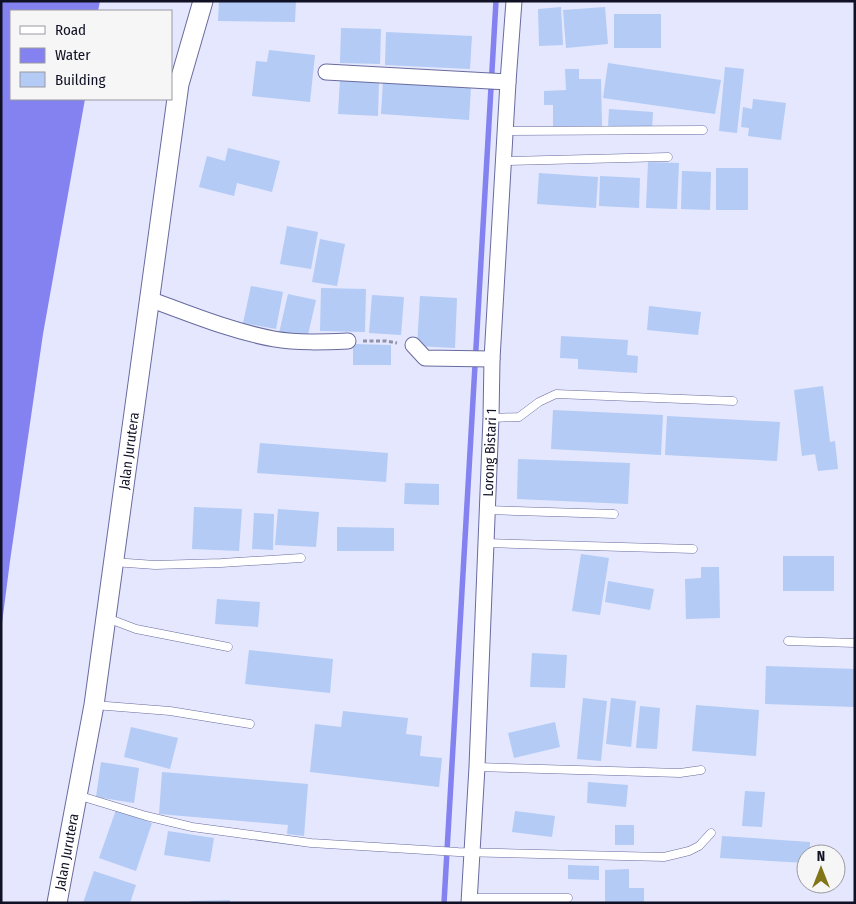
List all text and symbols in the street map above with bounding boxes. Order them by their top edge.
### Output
legend [10,10,172,100]
text: Road [55,21,86,39]
text: Water [55,46,91,64]
text: Building [55,71,106,89]
street label: Lorong Bistari 1 [479,408,500,497]
street label: Jalan Jurutera [115,411,143,490]
street label: Jalan Jurutera [51,812,82,892]
north arrow [796,844,846,894]
text: N [817,848,825,865]

